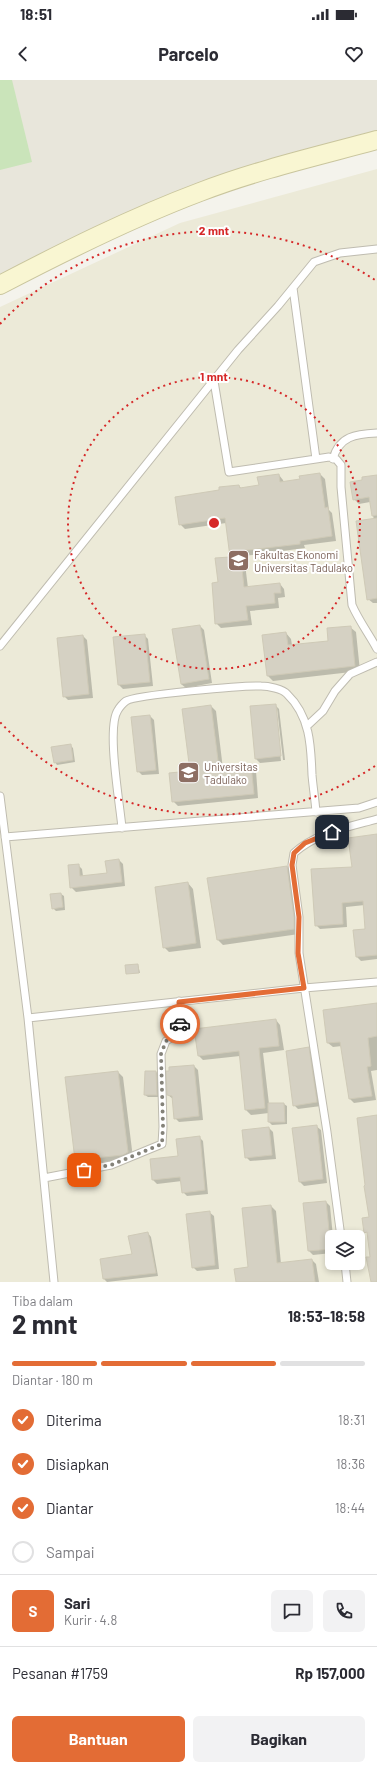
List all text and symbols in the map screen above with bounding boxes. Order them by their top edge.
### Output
text: 18:51 [20,5,52,23]
icon: back [12,43,34,65]
text: Parcelo [158,43,219,65]
icon: heart [343,43,365,65]
text: 2 mnt [199,223,230,237]
text: 1 mnt [200,369,228,383]
centre of rings [207,516,221,530]
school or university icon: Fakultas Ekonomi Universitas Tadulako [225,547,251,573]
place label: Fakultas Ekonomi Universitas Tadulako [254,548,353,574]
school or university icon: Universitas Tadulako [175,759,201,785]
place label: Universitas Tadulako [204,760,258,786]
pin [315,815,349,849]
icon: home [321,821,343,843]
courier [160,1004,200,1044]
icon: car [169,1013,191,1035]
pin [67,1153,101,1187]
icon: bag [73,1159,95,1181]
map controls [325,1230,365,1270]
button: layers [325,1230,365,1270]
text: Tiba dalam [12,1293,73,1309]
text: 18:53–18:58 [288,1307,365,1325]
text: 2 mnt [12,1308,78,1339]
text: Diantar · 180 m [12,1372,93,1388]
icon: check [12,1409,34,1431]
text: Diterima [46,1411,102,1429]
text: 18:31 [338,1412,365,1428]
icon: check [12,1453,34,1475]
text: Disiapkan [46,1455,109,1473]
text: 18:36 [336,1456,365,1472]
icon: check [12,1497,34,1519]
text: Diantar [46,1499,93,1517]
text: 18:44 [335,1500,365,1516]
text: Sampai [46,1543,95,1561]
button: chat [271,1590,313,1632]
button: phone [323,1590,365,1632]
text: Sari [64,1594,90,1612]
text: S [29,1602,37,1620]
text: Kurir · 4.8 [64,1612,117,1628]
text: Pesanan #1759 [12,1664,108,1682]
text: Rp 157,000 [295,1664,365,1682]
button: Bantuan [12,1716,185,1762]
button: Bagikan [193,1716,365,1762]

